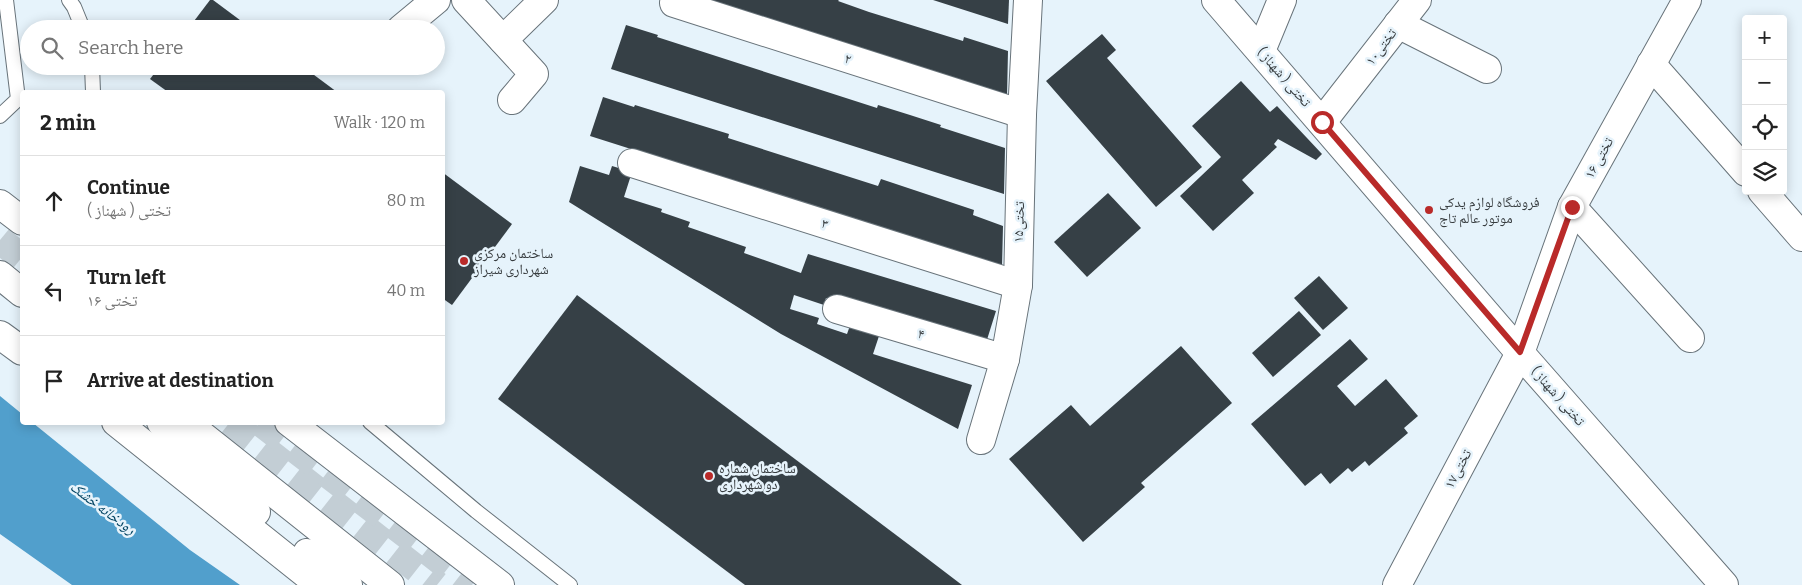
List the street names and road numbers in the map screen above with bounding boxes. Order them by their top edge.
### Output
street label: تختی۱۰ [1362,25,1400,69]
street label: تختی ( شهناز ) [1254,44,1315,110]
street label: ۲ [842,50,854,68]
street label: تختی ۱۶ [1581,134,1617,181]
street label: تختی۱۵ [1010,201,1028,243]
street label: ۳ [819,215,831,233]
street label: ۴ [916,325,926,343]
street label: تختی ( شهناز ) [1528,363,1589,429]
street label: تختی۱۷ [1441,447,1475,491]

